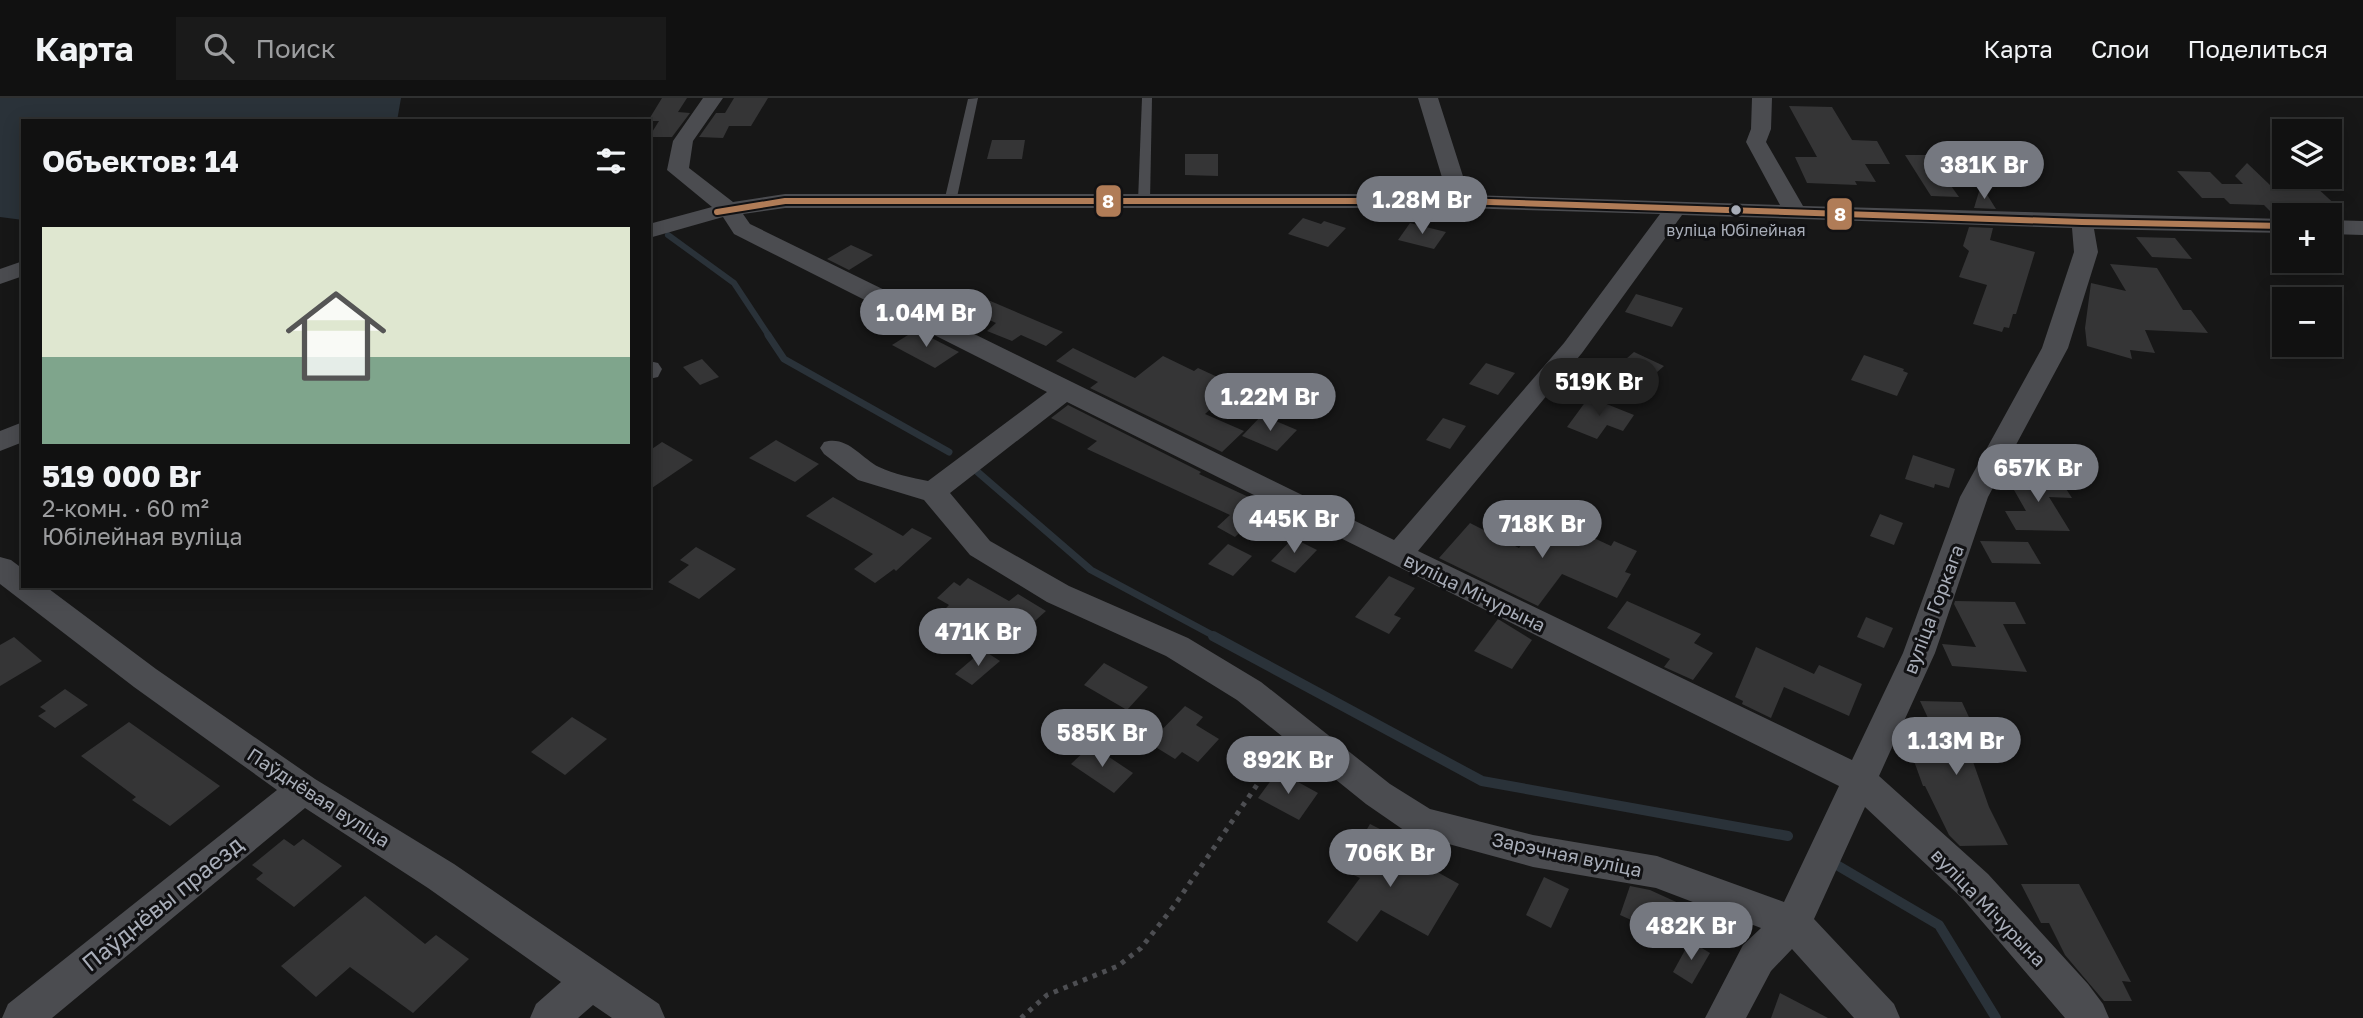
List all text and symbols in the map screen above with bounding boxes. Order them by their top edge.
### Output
search box [176,17,666,80]
text: Карта [35,29,134,68]
icon: search [200,29,238,67]
text: Поиск [256,33,336,64]
text: Карта [1983,34,2053,63]
text: Слои [2091,34,2150,63]
text: Поделиться [2188,34,2328,63]
map controls [2272,119,2342,357]
button: layers [2272,119,2342,189]
pin: 381K Br [1919,141,2049,201]
icon: filters [592,142,630,180]
text: Объектов: 14 [42,143,239,179]
text: 381K Br [1940,150,2028,178]
pin: 1.28M Br [1350,176,1494,236]
line badge: 8 [1095,184,1122,218]
text: 1.28M Br [1372,185,1472,213]
text: 8 [1102,189,1114,212]
line badge: 8 [1826,197,1853,231]
text: 8 [1834,202,1846,225]
marker: вуліца Юбілейная [1729,203,1743,217]
button: + [2272,203,2342,273]
place label: вуліца Юбілейная [1666,220,1806,240]
icon: home [273,273,399,399]
button: − [2272,287,2342,357]
pin: 1.04M Br [854,289,998,349]
text: 1.04M Br [876,298,976,326]
pin: 519K Br [1534,358,1664,418]
text: 519K Br [1555,367,1643,395]
pin: 1.22M Br [1198,374,1342,433]
text: 1.22M Br [1221,382,1319,410]
pin: 657K Br [1973,444,2103,504]
text: 657K Br [1994,453,2082,481]
text: 519 000 Br [42,458,201,494]
text: 2-комн. · 60 m² [42,494,209,522]
pin: 445K Br [1229,496,1359,555]
pin: 718K Br [1477,500,1607,560]
text: 445K Br [1249,504,1339,532]
text: 718K Br [1499,509,1585,537]
text: Юбілейная вуліца [42,522,242,550]
street label: вуліца Горкага [1898,541,1968,677]
street label: вуліца Мічурына [1400,548,1550,636]
pin: 471K Br [913,608,1043,668]
text: 471K Br [935,617,1021,645]
pin: 585K Br [1037,710,1167,769]
text: 585K Br [1057,718,1147,746]
pin: 1.13M Br [1884,718,2028,777]
text: 1.13M Br [1908,726,2004,754]
pin: 892K Br [1223,736,1353,796]
street label: Паўднёвая вуліца [243,742,395,852]
text: 892K Br [1243,745,1333,773]
street label: Зарэчная вуліца [1490,827,1644,881]
street label: Паўднёвы праезд [76,829,248,977]
pin: 706K Br [1325,830,1455,889]
text: 706K Br [1345,838,1435,866]
street label: вуліца Мічурына [1927,843,2051,971]
pin: 482K Br [1626,902,1756,962]
text: 482K Br [1646,911,1736,939]

